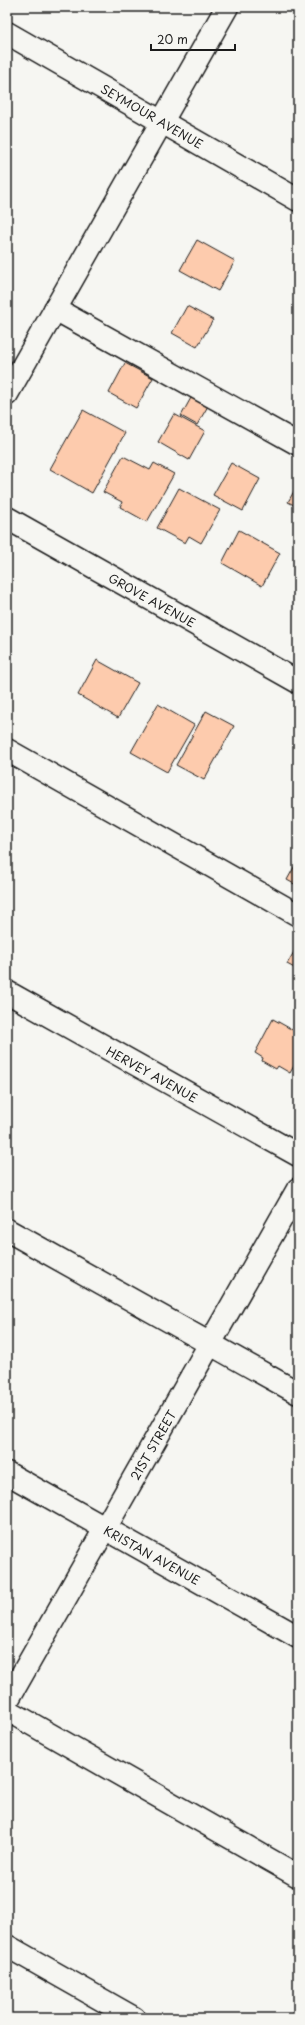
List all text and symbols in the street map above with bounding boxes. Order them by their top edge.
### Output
scale bar [151,26,235,52]
text: 20 m [157,30,188,48]
street label: SEYMOUR AVENUE [98,79,206,153]
street label: GROVE AVENUE [105,569,199,631]
street label: HERVEY AVENUE [103,1041,201,1107]
street label: 21ST STREET [126,1406,181,1483]
street label: KRISTAN AVENUE [101,1521,203,1589]

